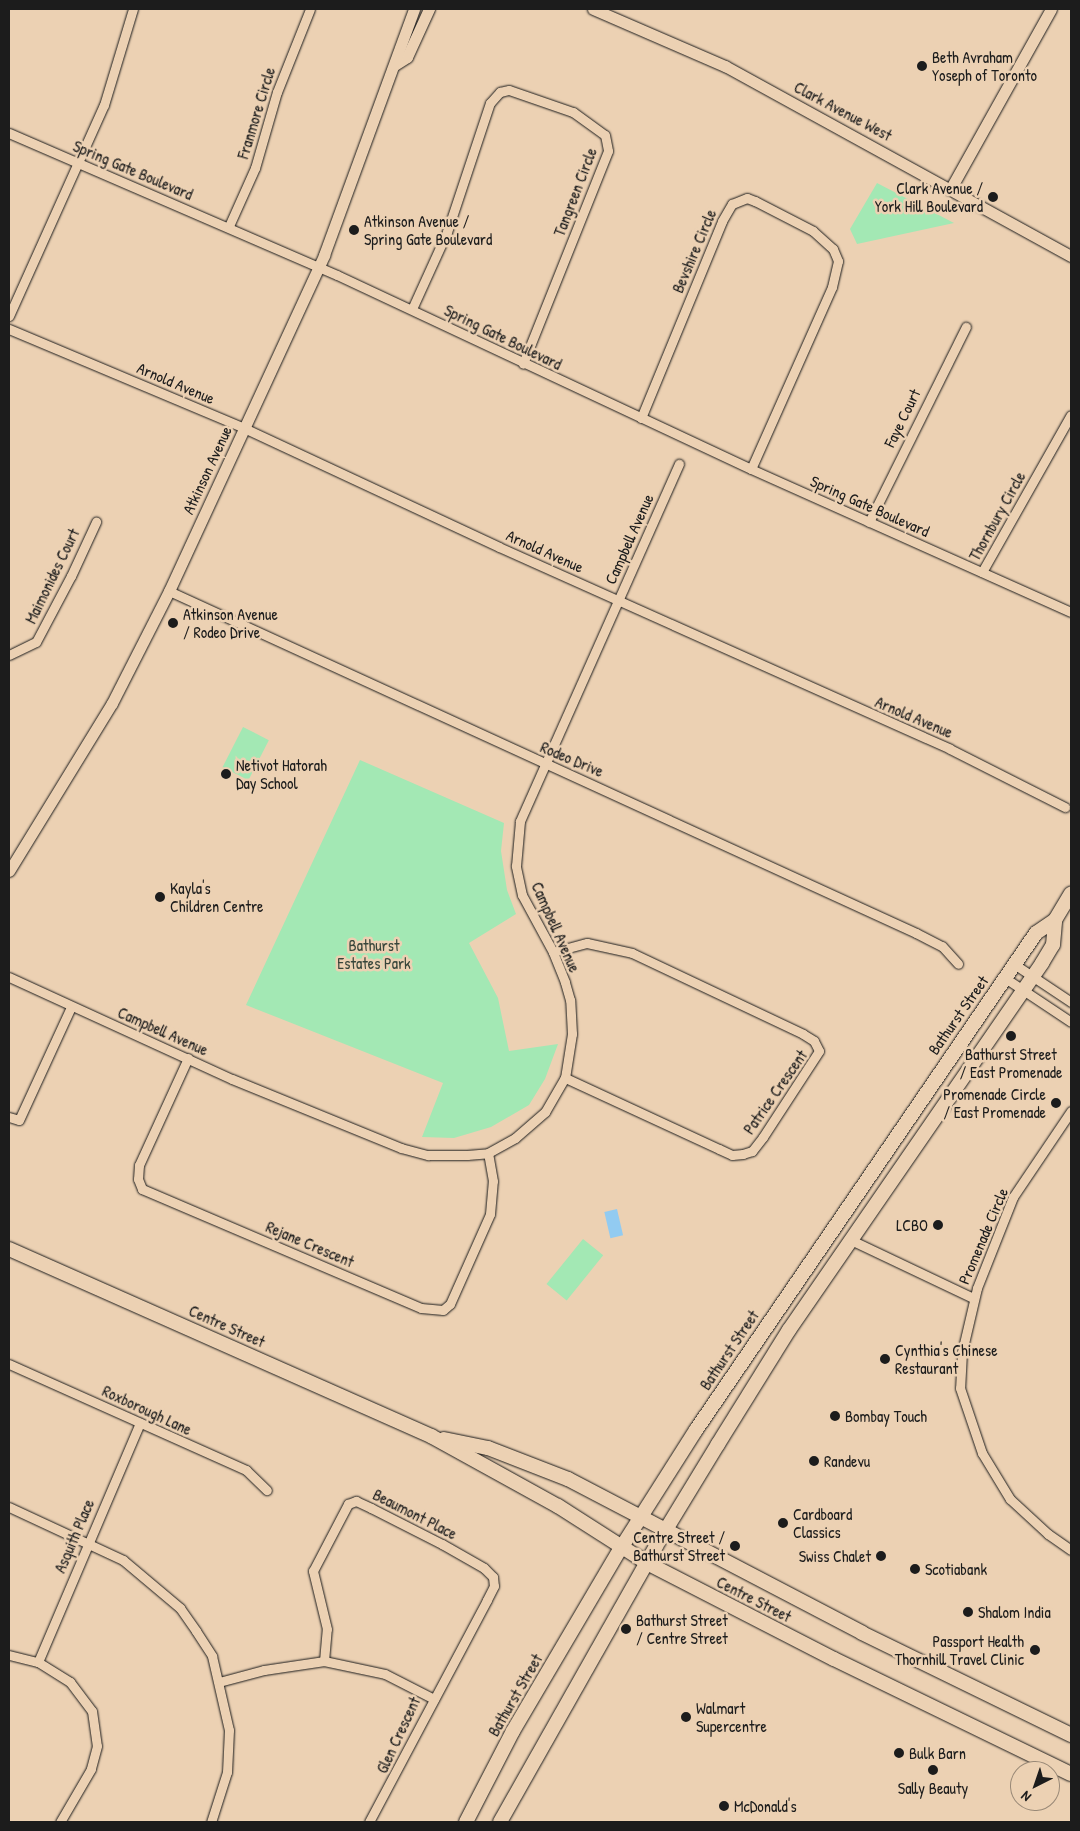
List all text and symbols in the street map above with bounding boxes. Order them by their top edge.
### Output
place label: Beth Avraham Yoseph of Toronto [932,47,1037,85]
marker: Beth Avraham Yoseph of Toronto [916,60,928,72]
street label: Franmore Circle [233,65,279,161]
street label: Clark Avenue West [791,77,895,145]
street label: Spring Gate Boulevard [70,136,196,204]
street label: Tangreen Circle [549,145,601,239]
place label: Clark Avenue / York Hill Boulevard [875,178,983,216]
marker: Clark Avenue / York Hill Boulevard [987,191,999,203]
street label: Bevshire Circle [668,206,720,296]
place label: Atkinson Avenue / Spring Gate Boulevard [364,211,492,249]
marker: Atkinson Avenue / Spring Gate Boulevard [348,224,360,236]
street label: Spring Gate Boulevard [441,300,565,374]
street label: Arnold Avenue [134,358,218,408]
street label: Faye Court [880,386,924,450]
street label: Atkinson Avenue [178,423,236,517]
street label: Thornbury Circle [965,468,1029,564]
street label: Spring Gate Boulevard [808,471,932,541]
street label: Campbell Avenue [601,491,657,587]
street label: Maimonides Court [21,525,83,627]
street label: Arnold Avenue [503,525,587,577]
place label: Atkinson Avenue / Rodeo Drive [183,604,278,642]
marker: Atkinson Avenue / Rodeo Drive [167,617,179,629]
street label: Arnold Avenue [872,692,956,742]
street label: Rodeo Drive [538,737,606,781]
place label: Netivot Hatorah Day School [236,755,327,793]
marker: Netivot Hatorah Day School [220,768,232,780]
place label: Kayla's Children Centre [170,878,263,916]
street label: Campbell Avenue [528,879,584,975]
marker: Kayla's Children Centre [154,891,166,903]
park label: Bathurst Estates Park [337,935,411,973]
street label: Bathurst Street [924,972,992,1058]
street label: Campbell Avenue [115,1003,211,1059]
marker: Bathurst Street / East Promenade [1005,1030,1017,1042]
place label: Bathurst Street / East Promenade [960,1044,1062,1082]
street label: Patrice Crescent [739,1046,811,1138]
place label: Promenade Circle / East Promenade [943,1084,1046,1122]
marker: Promenade Circle / East Promenade [1050,1097,1062,1109]
street label: Promenade Circle [954,1185,1012,1287]
place label: LCBO [896,1215,928,1235]
street label: Rejane Crescent [263,1217,357,1271]
marker: LCBO [932,1219,944,1231]
street label: Centre Street [186,1301,268,1351]
street label: Bathurst Street [695,1307,763,1393]
place label: Cynthia's Chinese Restaurant [895,1340,998,1378]
marker: Cynthia's Chinese Restaurant [879,1353,891,1365]
street label: Roxborough Lane [99,1381,195,1439]
place label: Bombay Touch [845,1406,927,1426]
marker: Bombay Touch [829,1410,841,1422]
place label: Randevu [824,1451,870,1471]
marker: Randevu [808,1455,820,1467]
street label: Beaumont Place [370,1485,460,1543]
street label: Asquith Place [50,1496,98,1576]
place label: Cardboard Classics [793,1504,852,1542]
marker: Cardboard Classics [777,1517,789,1529]
place label: Centre Street / Bathurst Street [633,1527,725,1565]
marker: Centre Street / Bathurst Street [729,1540,741,1552]
place label: Swiss Chalet [799,1546,871,1566]
marker: Swiss Chalet [875,1550,887,1562]
place label: Scotiabank [925,1559,987,1579]
marker: Scotiabank [909,1563,921,1575]
street label: Centre Street [713,1572,795,1626]
place label: Shalom India [978,1602,1051,1622]
marker: Shalom India [962,1606,974,1618]
place label: Bathurst Street / Centre Street [636,1610,728,1648]
marker: Bathurst Street / Centre Street [620,1623,632,1635]
place label: Passport Health Thornhill Travel Clinic [895,1631,1024,1669]
marker: Passport Health Thornhill Travel Clinic [1028,1643,1042,1657]
street label: Bathurst Street [484,1650,546,1740]
street label: Glen Crescent [372,1694,424,1776]
place label: Walmart Supercentre [696,1698,767,1736]
marker: Walmart Supercentre [680,1711,692,1723]
place label: Bulk Barn [909,1743,966,1763]
marker: Bulk Barn [893,1747,905,1759]
north arrow [1010,1761,1060,1811]
marker: Sally Beauty [927,1764,939,1776]
place label: Sally Beauty [898,1778,968,1798]
text: N [1016,1787,1035,1807]
place label: McDonald's [734,1796,797,1816]
marker: McDonald's [718,1800,730,1812]

